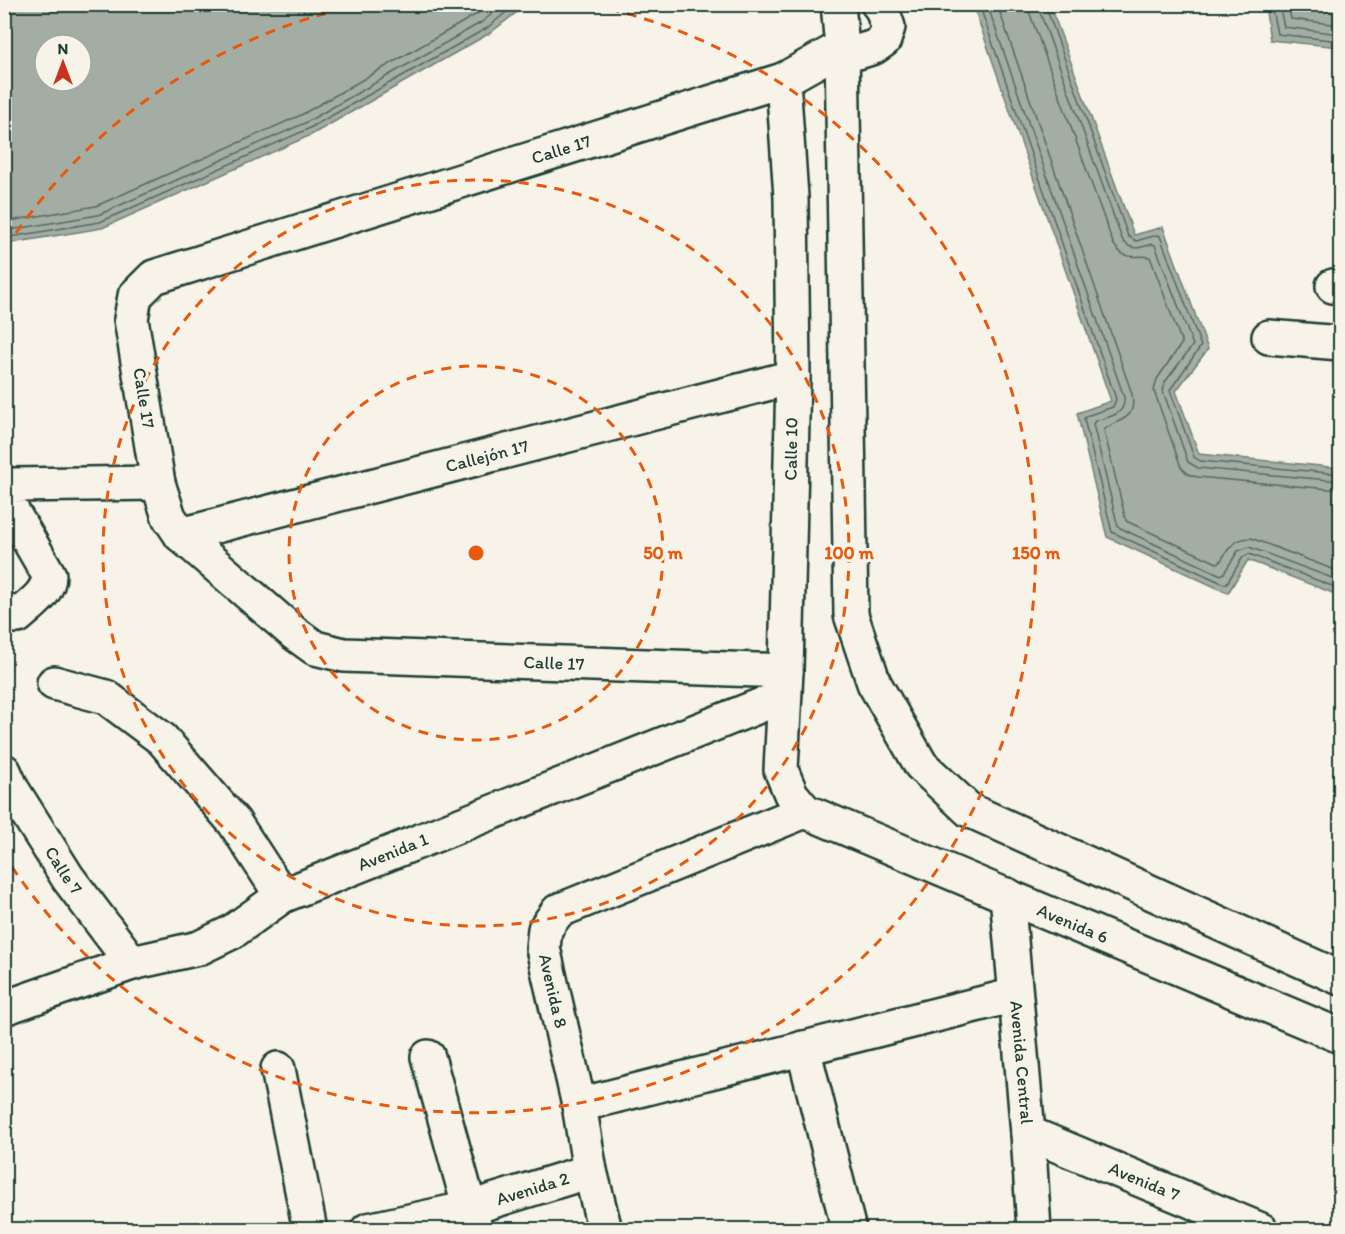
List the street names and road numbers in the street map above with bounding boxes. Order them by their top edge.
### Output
street label: Calle 17 [529,130,594,169]
street label: Calle 17 [128,366,160,430]
street label: Calle 10 [779,417,803,481]
street label: Callejón 17 [443,435,531,477]
street label: Calle 17 [523,651,585,675]
street label: Avenida 1 [354,828,431,876]
street label: Calle 7 [40,842,87,899]
street label: Avenida 6 [1034,899,1112,948]
street label: Avenida 8 [534,952,572,1030]
street label: Avenida Central [1005,1000,1038,1125]
street label: Avenida 7 [1106,1157,1183,1206]
street label: Avenida 2 [494,1167,572,1210]

